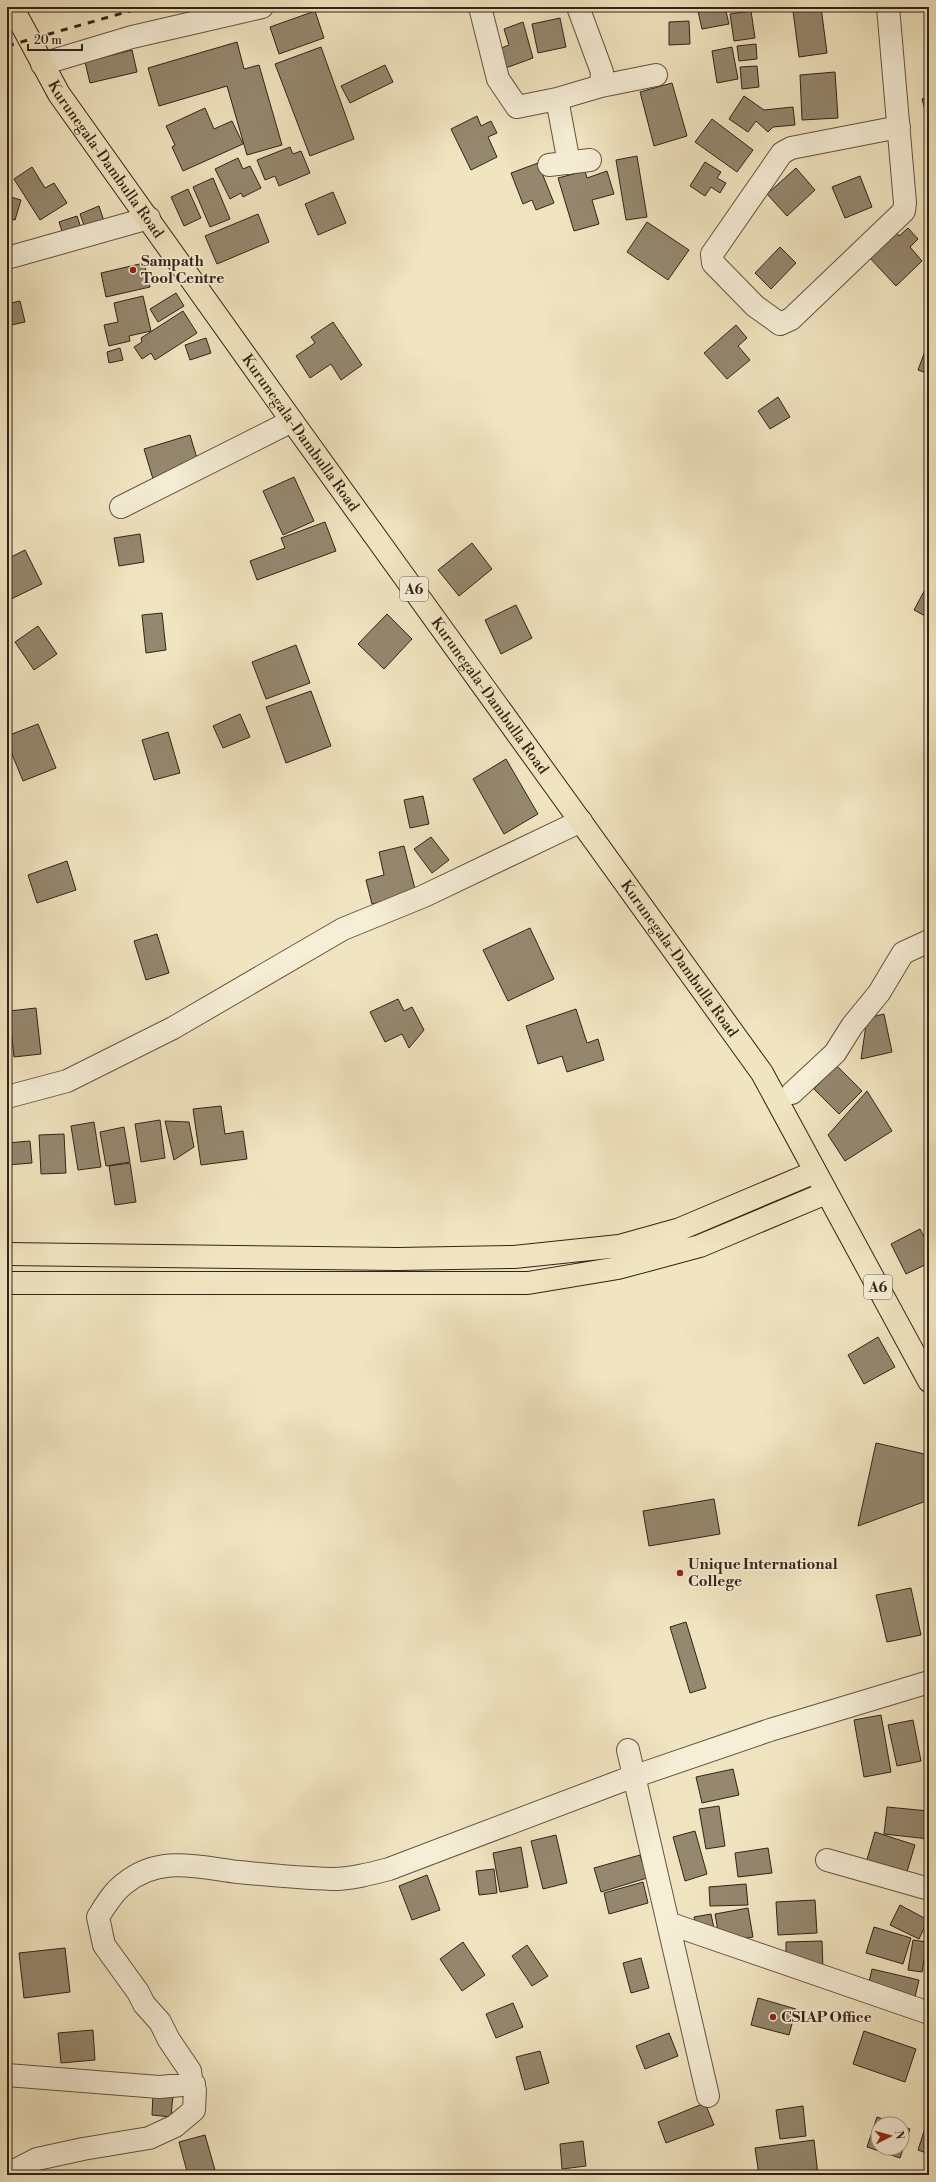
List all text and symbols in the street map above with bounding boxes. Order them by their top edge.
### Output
scale bar [28,26,82,52]
text: 20 m [34,33,62,48]
street label: Kurunegala-Dambulla Road [43,77,168,242]
place label: Sampath Tool Centre [141,252,224,288]
marker: Sampath Tool Centre [128,265,138,275]
street label: Kurunegala-Dambulla Road [237,351,363,516]
road number: A6 [400,577,428,601]
street label: Kurunegala-Dambulla Road [427,614,553,779]
street label: Kurunegala-Dambulla Road [616,877,742,1041]
road number: A6 [864,1275,892,1299]
place label: Unique International College [688,1555,838,1591]
marker: Unique International College [675,1568,685,1578]
place label: CSIAP Office [781,2008,872,2027]
marker: CSIAP Office [768,2012,778,2022]
north arrow [870,2116,910,2156]
text: N [892,2130,906,2140]

